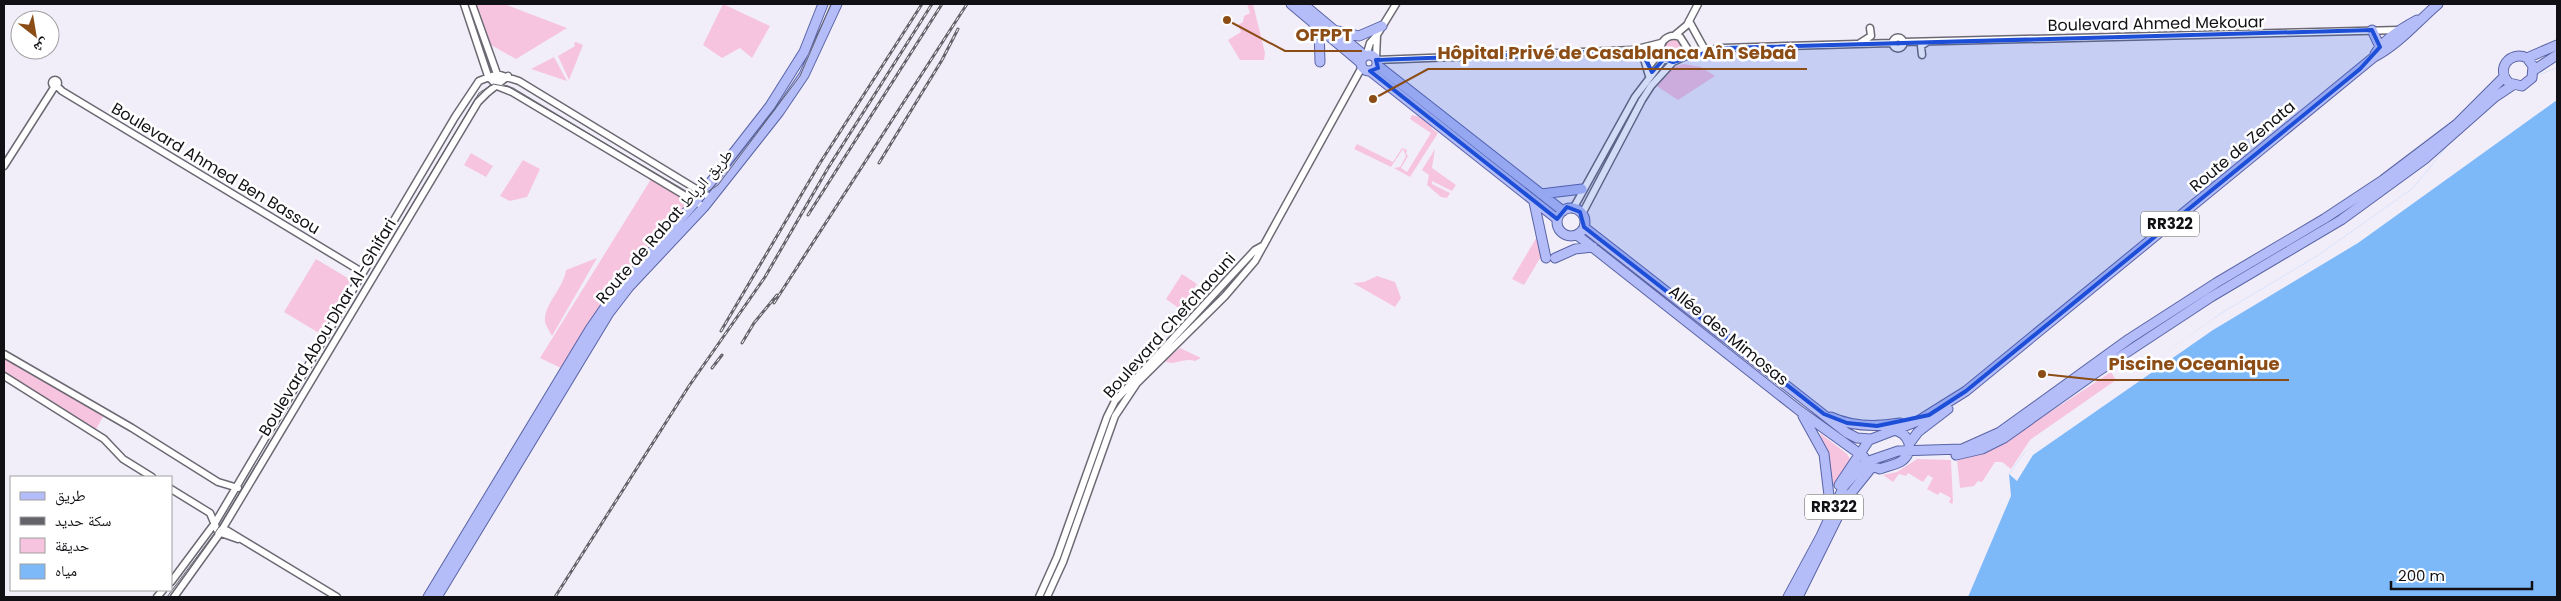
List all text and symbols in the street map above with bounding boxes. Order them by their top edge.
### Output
north arrow [10,10,60,60]
street label: Boulevard Ahmed Mekouar [2047,10,2265,37]
callout: OFPPT [1285,18,1362,51]
text: OFPPT [1295,22,1353,47]
text: ش [30,34,53,59]
callout: Hôpital Privé de Casablanca Aîn Sebaâ [1428,36,1807,69]
text: Hôpital Privé de Casablanca Aîn Sebaâ [1437,40,1797,65]
street label: Route de Zenata [2185,95,2300,197]
street label: Boulevard Ahmed Ben Bassou [107,97,324,240]
street label: Route de Rabat طريق الرباط [590,144,738,309]
road number: RR322 [2141,212,2199,236]
street label: Boulevard Abou Dhar Al-Ghifari [253,214,402,440]
street label: Boulevard Chefchaouni [1098,248,1241,403]
street label: Allée des Mimosas [1664,280,1793,391]
callout: Piscine Oceanique [2098,347,2289,380]
text: Piscine Oceanique [2108,351,2280,376]
legend [10,476,172,591]
text: طريق [55,485,86,506]
road number: RR322 [1805,494,1863,520]
text: سكة حديد [55,510,112,531]
text: حديقة [55,535,90,556]
scale bar [2391,558,2532,590]
text: مياه [55,560,77,581]
text: 200 m [2398,565,2445,586]

